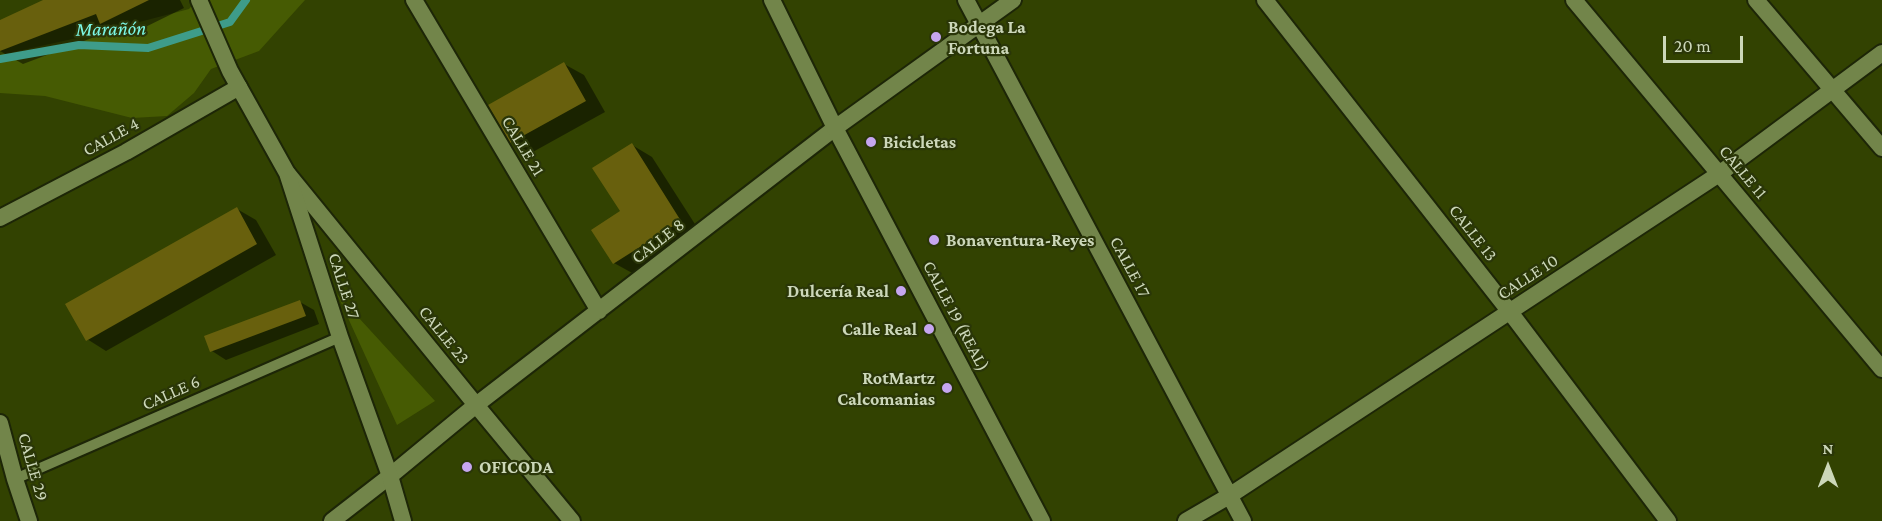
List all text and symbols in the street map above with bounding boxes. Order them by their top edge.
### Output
water label: Marañón [75,16,147,42]
place label: Bodega La Fortuna [948,16,1026,58]
scale bar [1666,24,1746,62]
marker: Bodega La Fortuna [929,30,943,44]
text: 20 m [1674,36,1711,56]
street label: CALLE 21 [497,112,549,180]
street label: CALLE 4 [79,113,143,161]
place label: Bicicletas [883,131,956,153]
marker: Bicicletas [864,135,878,149]
street label: CALLE 11 [1714,141,1772,203]
street label: CALLE 13 [1444,200,1502,266]
street label: CALLE 8 [627,214,689,268]
place label: Bonaventura-Reyes [946,229,1094,251]
marker: Bonaventura-Reyes [927,233,941,247]
street label: CALLE 17 [1105,233,1155,301]
street label: CALLE 10 [1494,249,1562,305]
street label: CALLE 27 [323,250,365,322]
street label: CALLE 19 (REAL) [918,257,994,375]
place label: Dulcería Real [787,280,889,302]
marker: Dulcería Real [894,284,908,298]
street label: CALLE 23 [414,301,474,369]
place label: Calle Real [842,318,917,340]
marker: Calle Real [922,322,936,336]
place label: RotMartz Calcomanias [837,367,935,410]
street label: CALLE 6 [139,371,203,415]
marker: RotMartz Calcomanias [940,381,954,395]
street label: CALLE 29 [13,431,53,503]
north arrow [1798,437,1858,497]
text: N [1823,440,1833,457]
place label: OFICODA [479,456,553,478]
marker: OFICODA [460,460,474,474]

